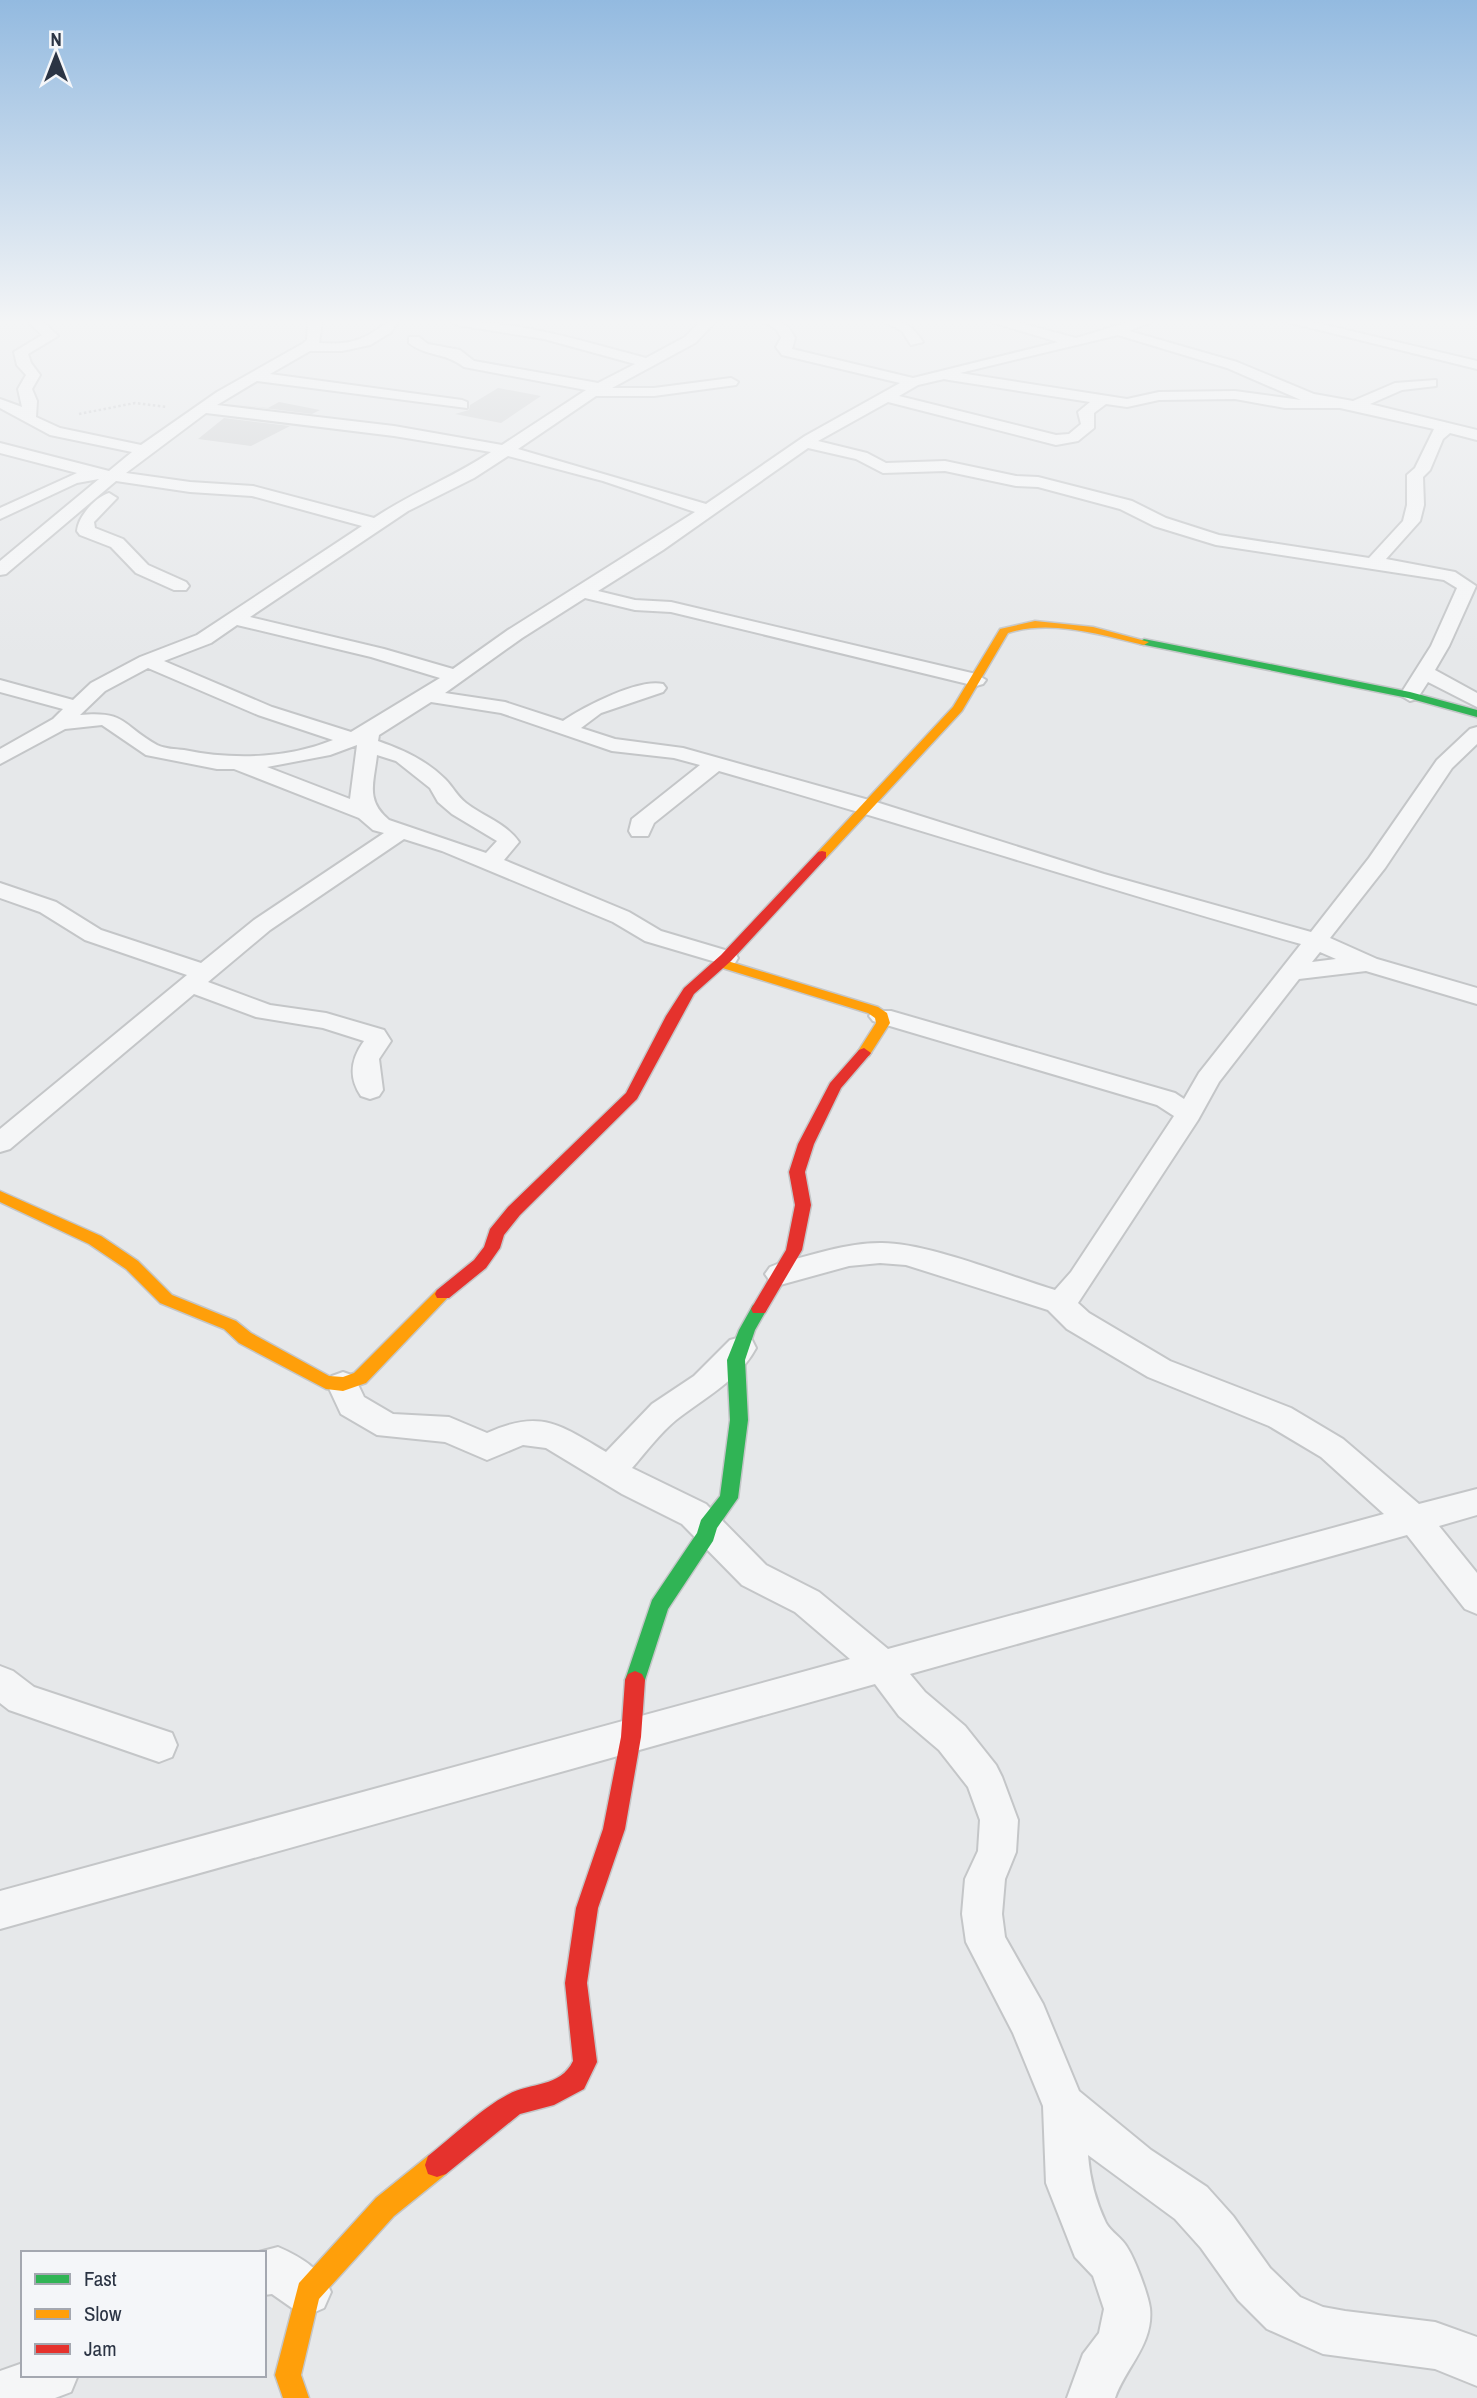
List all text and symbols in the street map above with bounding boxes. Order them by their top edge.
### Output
north arrow [21,21,91,91]
text: N [50,26,62,52]
legend [21,2251,266,2377]
text: Fast [84,2264,117,2293]
text: Slow [84,2299,122,2328]
text: Jam [84,2334,117,2363]

